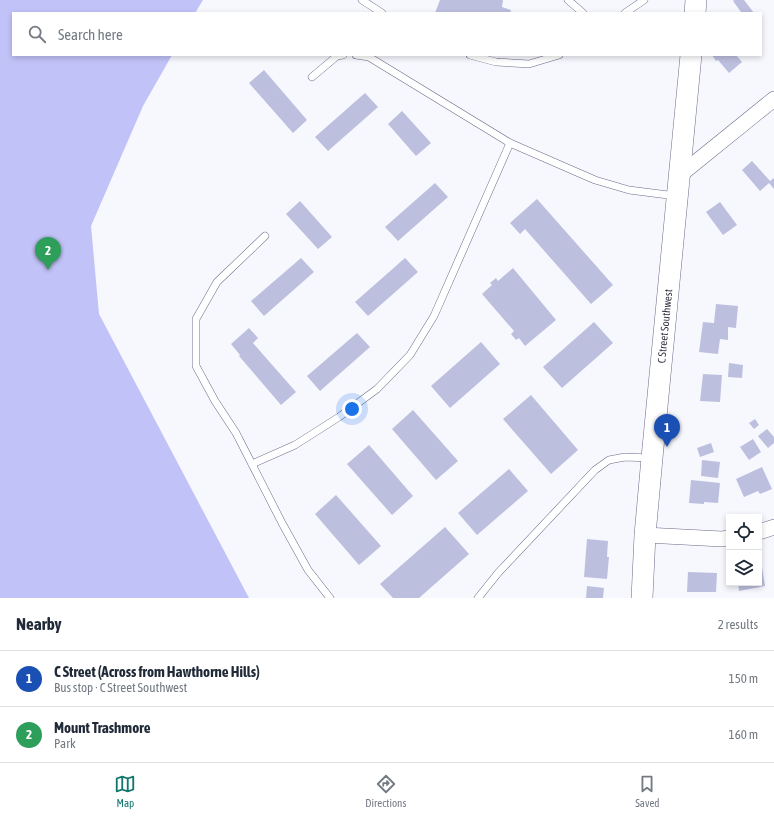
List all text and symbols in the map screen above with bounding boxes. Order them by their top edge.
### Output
search box [12,12,762,56]
icon: search [26,23,48,45]
text: Search here [58,26,123,43]
pin: 2 [35,237,61,270]
street label: C Street Southwest [655,288,674,364]
your location [342,399,362,419]
pin: 1 [654,414,680,447]
map controls [726,514,762,586]
button: locate [726,514,762,550]
button: layers [726,550,762,586]
text: Nearby [16,614,62,634]
text: 2 results [718,617,758,632]
text: C Street (Across from Hawthorne Hills) [54,663,260,680]
text: 1 [26,671,32,686]
text: 150 m [729,671,758,686]
text: Bus stop · C Street Southwest [54,680,187,695]
text: Mount Trashmore [54,719,150,736]
text: 2 [26,727,32,742]
text: 160 m [729,727,758,742]
text: Park [54,736,76,751]
tab: Map [114,773,136,809]
tab: Directions [365,773,406,809]
tab: Saved [635,773,660,809]

